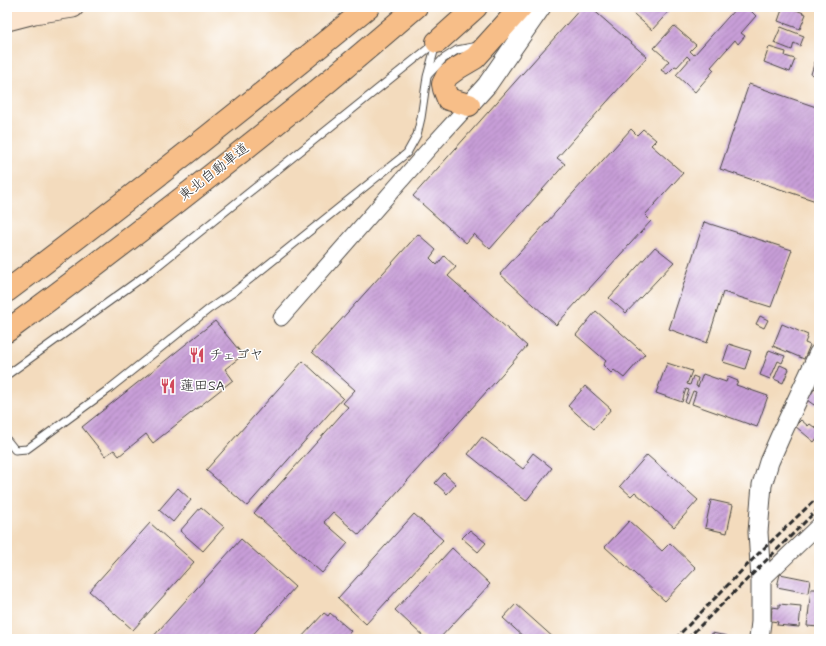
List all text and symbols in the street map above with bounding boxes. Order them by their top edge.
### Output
street label: 東北自動車道 [175,139,253,205]
restaurant icon: チェゴヤ [188,346,206,364]
place label: チェゴヤ [209,346,264,364]
restaurant icon: 蓮田SA [159,377,177,395]
place label: 蓮田SA [180,377,225,395]

